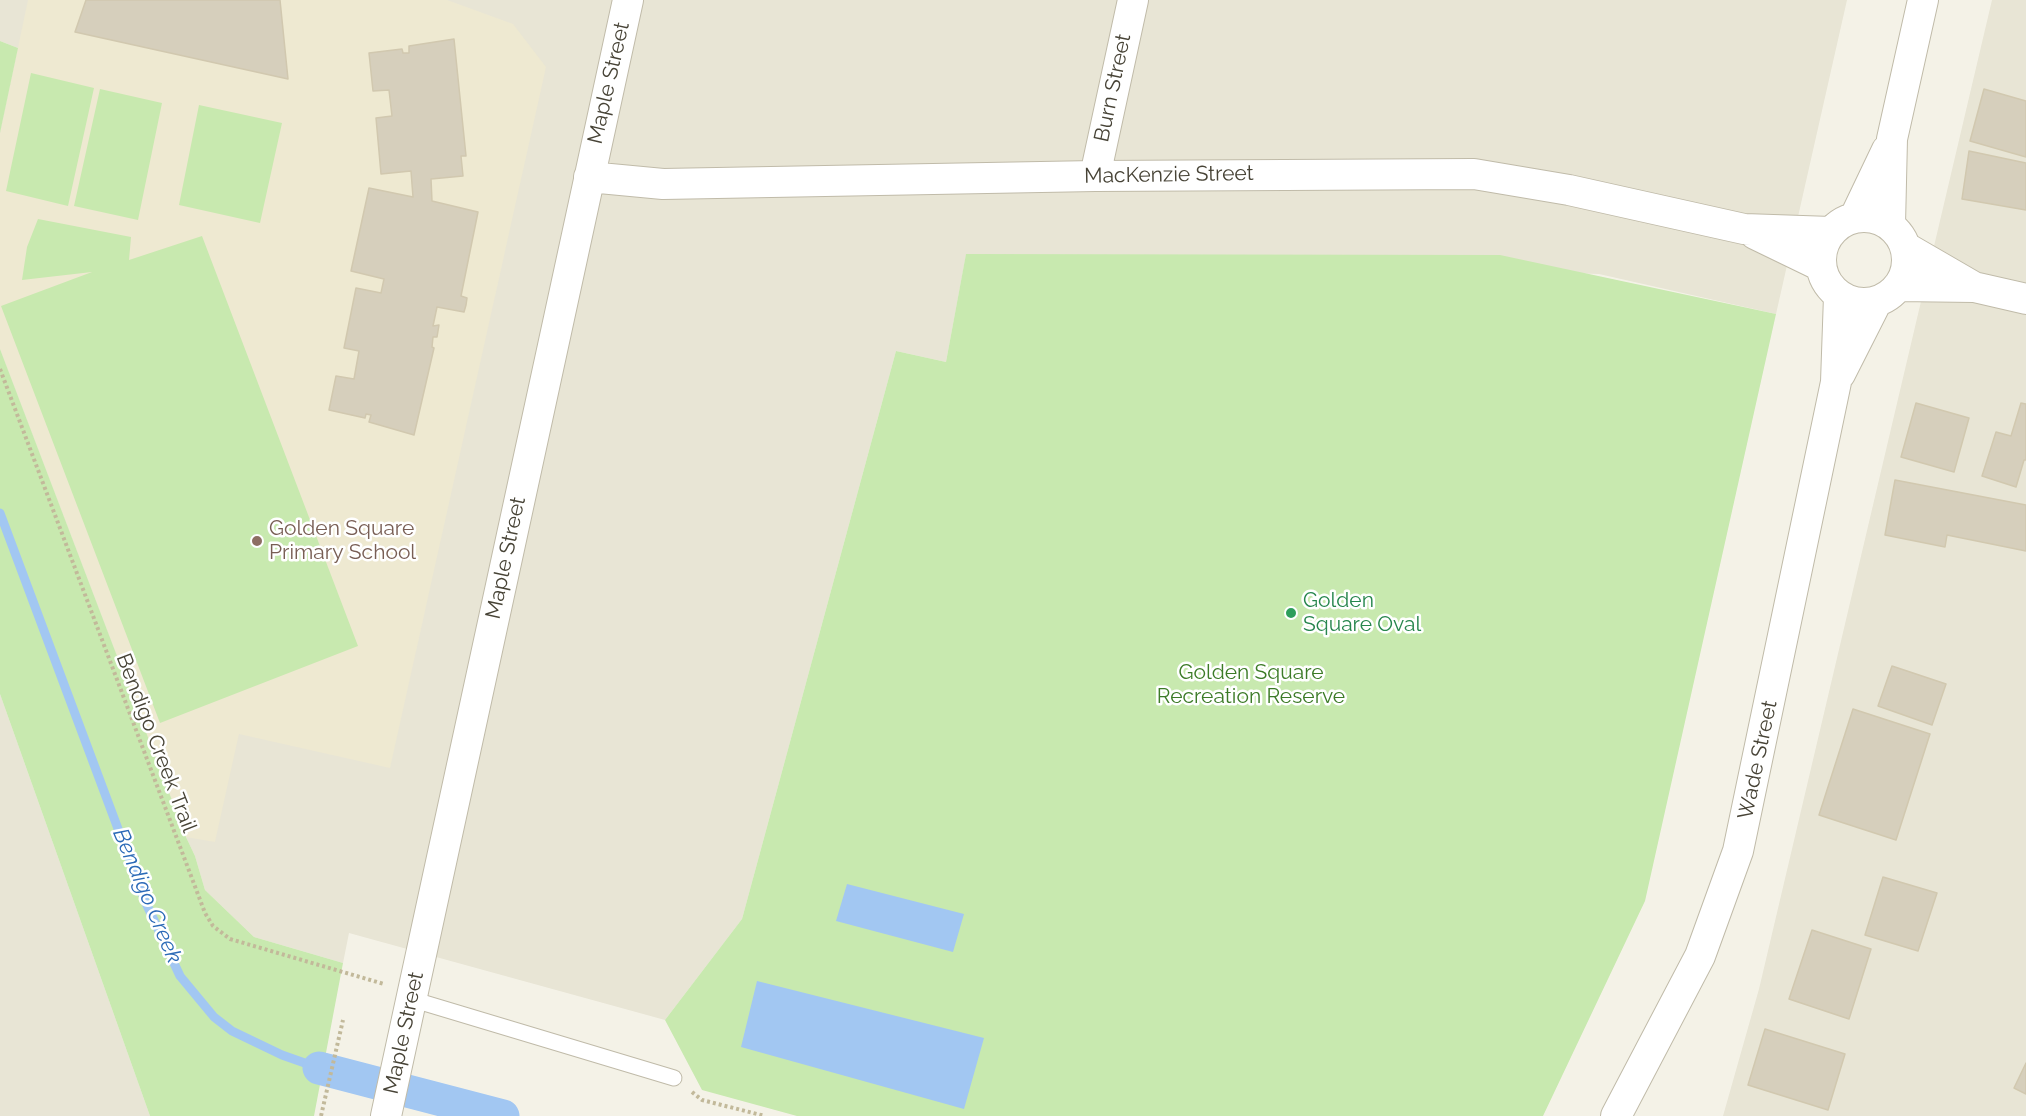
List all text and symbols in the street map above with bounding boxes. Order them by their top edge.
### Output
street label: Maple Street [583,20,635,146]
street label: Burn Street [1089,32,1137,144]
street label: MacKenzie Street [1084,161,1254,189]
street label: Maple Street [481,495,531,621]
place label: Golden Square Primary School [269,516,416,566]
marker: Golden Square Primary School [250,534,264,548]
place label: Golden Square Oval [1303,588,1421,638]
marker: Golden Square Oval [1284,606,1298,620]
street label: Bendigo Creek Trail [110,650,202,836]
park label: Golden Square Recreation Reserve [1157,660,1345,710]
street label: Wade Street [1733,698,1783,822]
water label: Bendigo Creek [107,825,187,967]
street label: Maple Street [379,970,429,1096]

